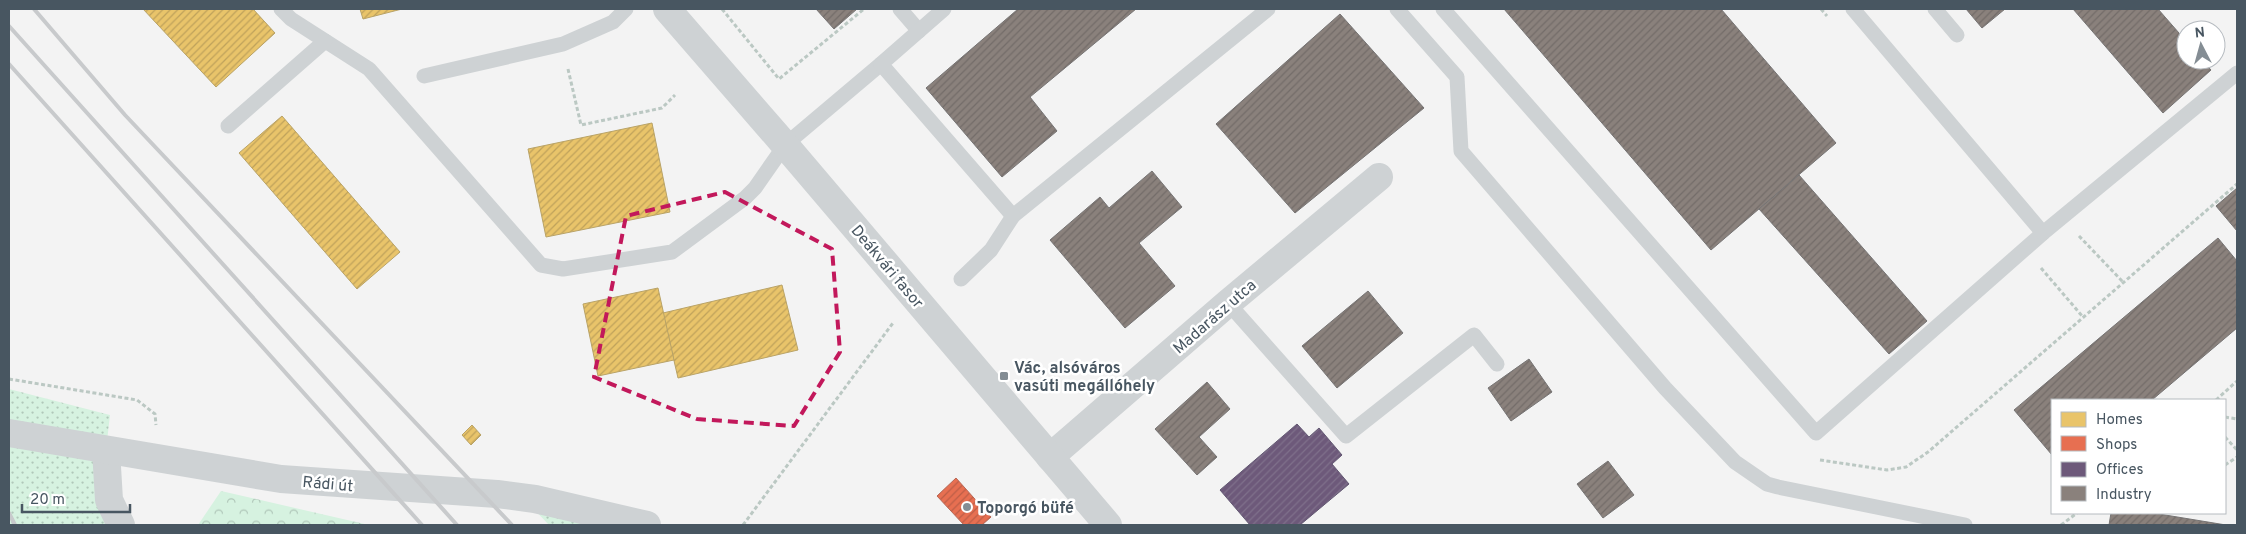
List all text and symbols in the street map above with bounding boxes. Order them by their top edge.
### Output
north arrow [2176,20,2226,70]
text: N [2194,25,2206,43]
street label: Deákvári fasor [846,222,927,313]
street label: Madarász utca [1170,276,1261,359]
place label: Vác, alsóváros vasúti megállóhely [1014,359,1155,397]
marker: Vác, alsóváros vasúti megállóhely [998,370,1010,382]
legend [2051,399,2226,514]
text: Homes [2096,411,2143,430]
text: Shops [2096,436,2137,455]
text: Offices [2096,461,2143,480]
street label: Rádi út [302,473,354,497]
scale bar [22,482,130,514]
text: Industry [2096,486,2152,505]
text: 20 m [30,491,65,510]
place label: Toporgó büfé [977,499,1074,519]
marker: Toporgó büfé [961,501,973,513]

